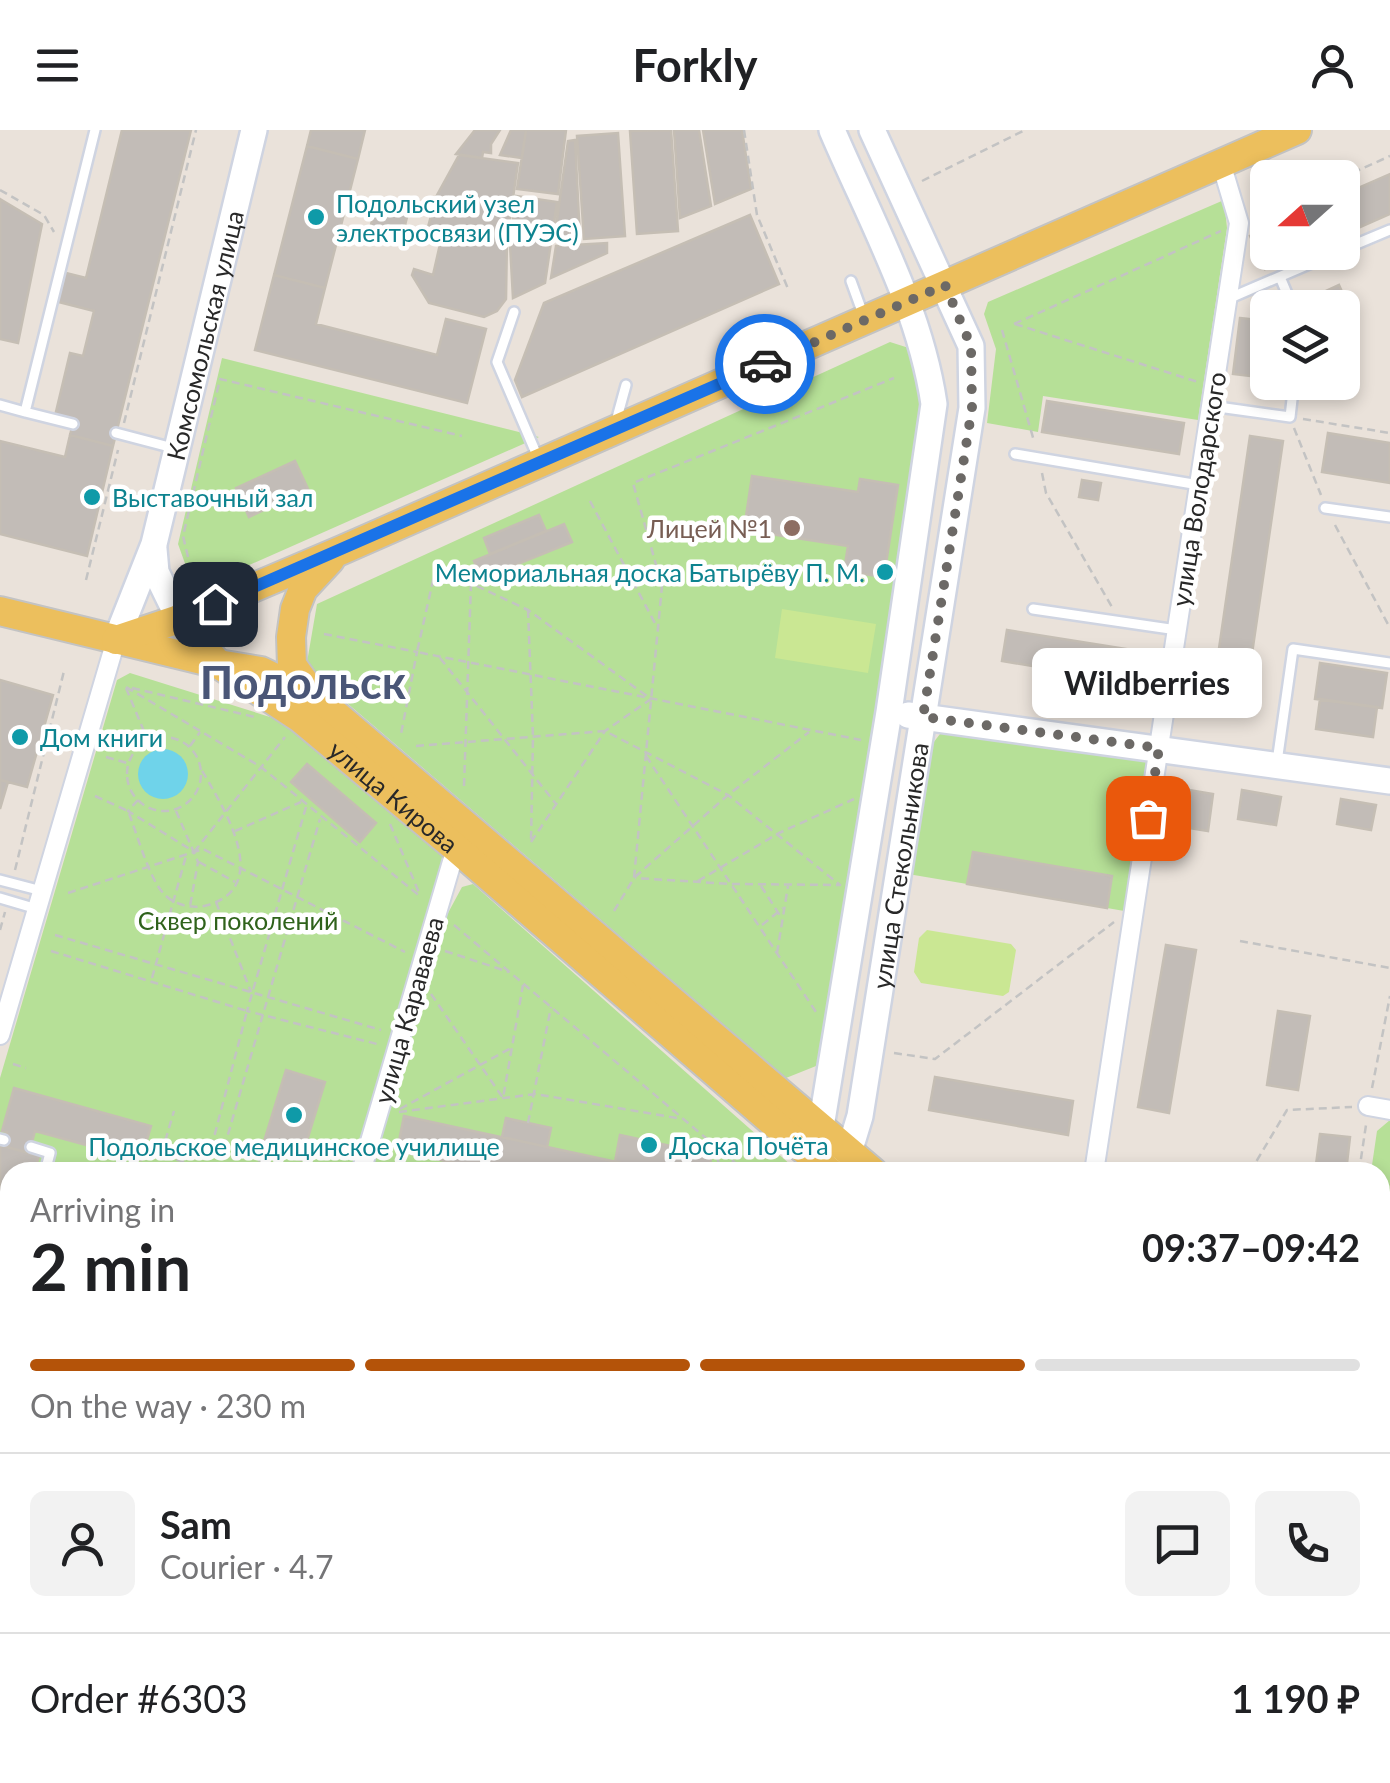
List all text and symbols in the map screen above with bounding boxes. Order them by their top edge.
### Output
icon: menu [30,38,85,93]
text: Forkly [632,38,758,92]
icon: person [1305,38,1360,93]
north arrow [1250,160,1360,270]
map controls [1250,160,1360,400]
place label: Подольский узел электросвязи (ПУЭС) [336,188,579,247]
marker: Подольский узел электросвязи (ПУЭС) [305,206,327,228]
street label: Комсомольская улица [160,207,249,463]
button: layers [1250,290,1360,400]
courier [715,314,815,414]
icon: car [738,337,793,392]
street label: улица Володарского [1165,370,1231,608]
place label: Выставочный зал [112,482,313,512]
marker: Выставочный зал [81,486,103,508]
place label: Лицeй №1 [646,513,772,543]
marker: Лицeй №1 [781,517,803,539]
place label: Мемориальная доска Батырёву П. М. [435,557,865,587]
marker: Мемориальная доска Батырёву П. М. [874,561,896,583]
pin [173,562,258,647]
icon: home [188,577,243,632]
callout: Wildberries [1033,648,1263,718]
district label: Подольск [200,655,407,709]
text: Wildberries [1064,663,1230,702]
place label: Дом книги [40,722,163,752]
marker: Дом книги [9,726,31,748]
street label: улица Кирова [323,734,465,859]
street label: улица Стекольникова [865,740,934,991]
pin [1106,776,1191,861]
icon: bag [1121,791,1176,846]
park label: Сквер поколений [138,905,338,935]
street label: улица Караваева [367,913,449,1107]
marker: Подольское медицинское училище [283,1104,305,1126]
place label: Доска Почёта [669,1130,829,1160]
place label: Подольское медицинское училище [88,1131,500,1161]
marker: Доска Почёта [638,1134,660,1156]
text: Arriving in [30,1190,175,1229]
text: 09:37–09:42 [1142,1224,1360,1270]
text: 2 min [30,1227,191,1305]
text: On the way · 230 m [30,1386,306,1425]
button: person [30,1491,135,1596]
button: chat [1125,1491,1230,1596]
button: phone [1255,1491,1360,1596]
text: Sam [160,1501,232,1547]
text: Courier · 4.7 [160,1547,334,1586]
text: Order #6303 [30,1675,247,1721]
text: 1 190 ₽ [1231,1675,1360,1721]

